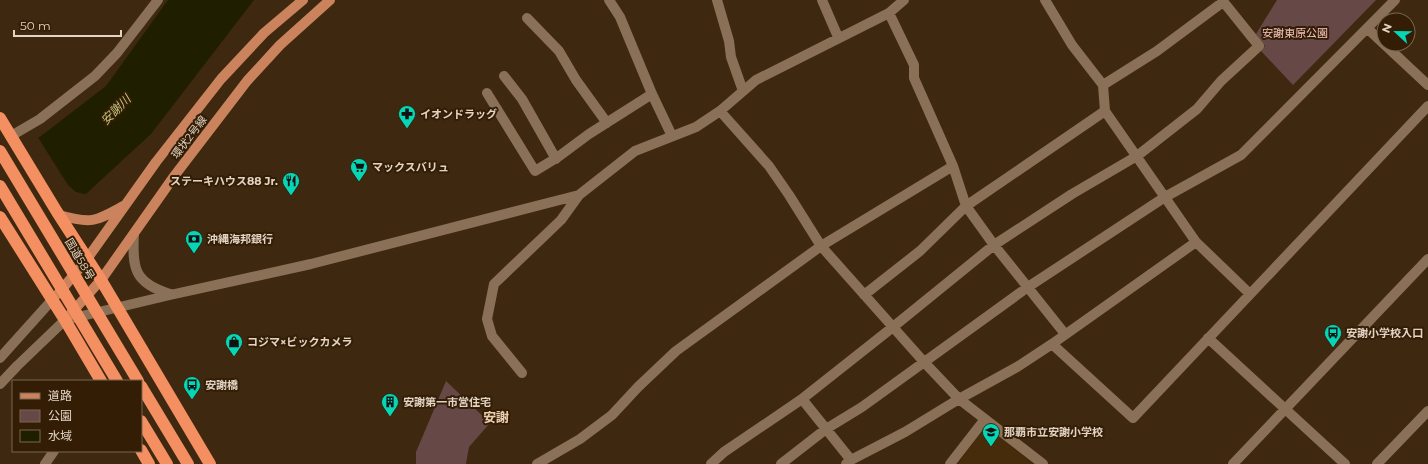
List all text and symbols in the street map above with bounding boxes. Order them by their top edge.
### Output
scale bar [14,12,121,38]
north arrow [1376,12,1416,52]
text: 50 m [20,18,51,33]
text: N [1379,22,1395,35]
park label: 安謝東原公園 [1262,26,1328,40]
water label: 安謝川 [98,90,135,128]
pharmacy icon: イオンドラッグ [397,104,417,129]
place label: イオンドラッグ [420,107,497,121]
street label: 環状2号線 [168,113,210,161]
supermarket icon: マックスバリュ [349,157,369,182]
place label: マックスバリュ [372,160,449,174]
restaurant icon: ステーキハウス88 Jr. [281,171,301,196]
place label: ステーキハウス88 Jr. [170,174,278,188]
bank icon: 沖縄海邦銀行 [184,229,204,254]
place label: 沖縄海邦銀行 [207,232,273,246]
street label: 国道58号 [62,236,98,282]
bus stop icon: 安謝小学校入口 [1323,323,1343,348]
place label: 安謝小学校入口 [1346,326,1423,340]
shop icon: コジマ×ビックカメラ [224,332,244,357]
place label: コジマ×ビックカメラ [247,335,353,349]
bus stop icon: 安謝橋 [182,375,202,400]
place label: 安謝橋 [205,378,238,392]
legend [12,380,142,452]
text: 道路 [48,388,72,403]
building icon: 安謝第一市営住宅 [380,392,400,417]
place label: 安謝第一市営住宅 [403,395,491,409]
text: 公園 [48,408,72,423]
district label: 安謝 [483,409,509,425]
school or university icon: 那覇市立安謝小学校 [981,422,1001,447]
place label: 那覇市立安謝小学校 [1004,425,1103,439]
text: 水域 [48,428,72,443]

